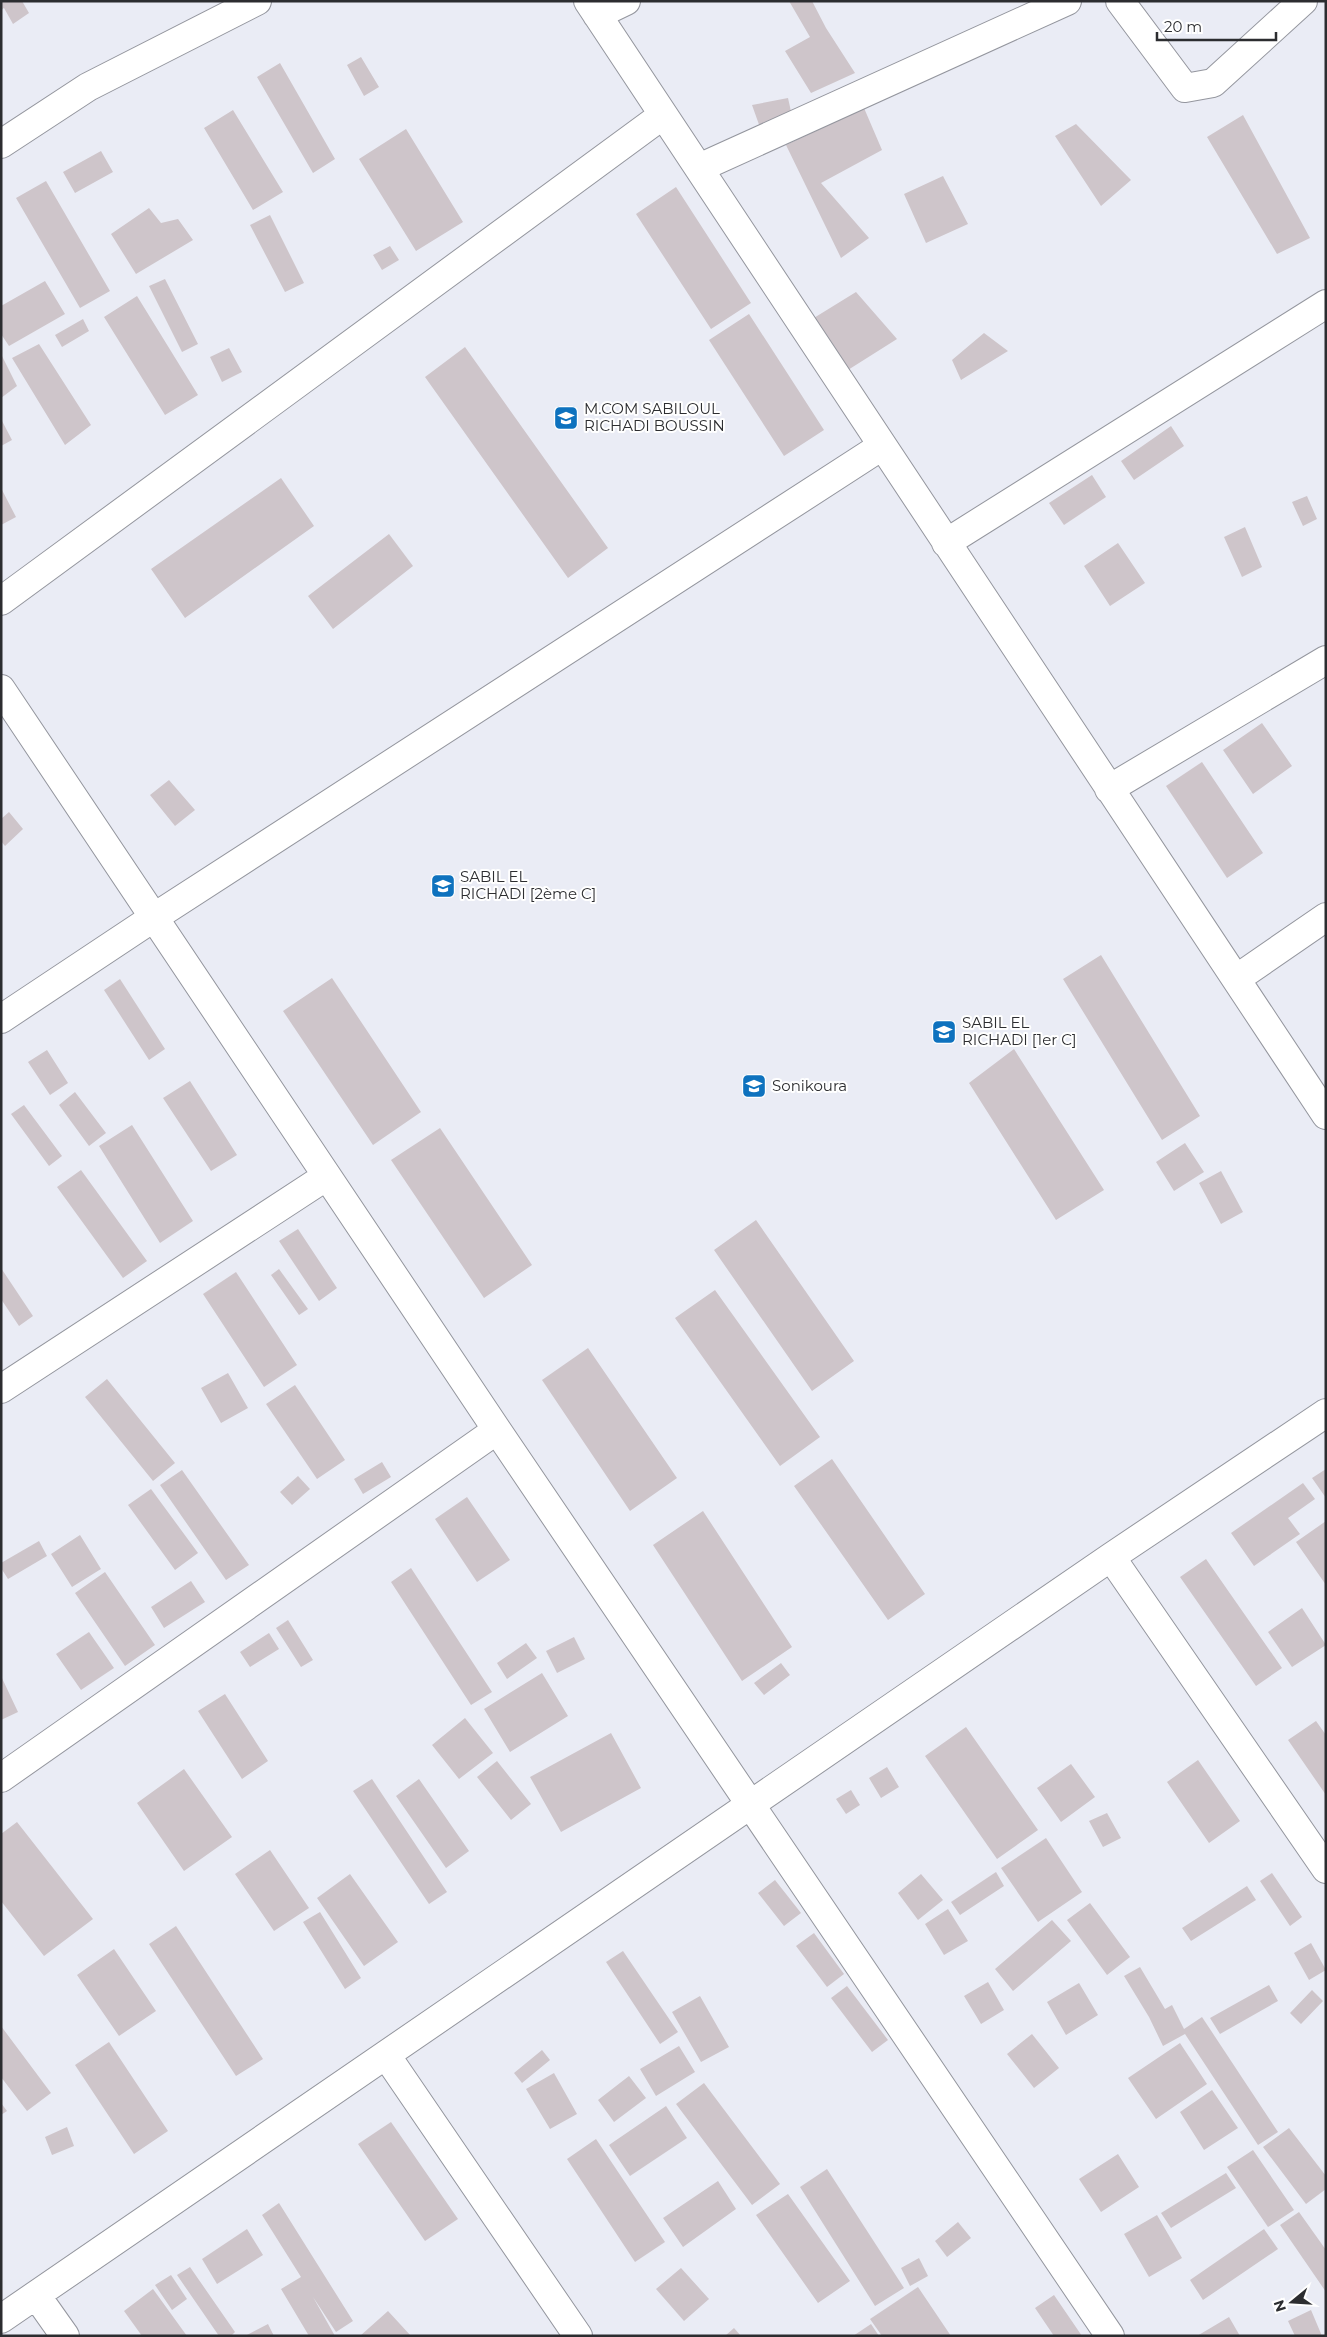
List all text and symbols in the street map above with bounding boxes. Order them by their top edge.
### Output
scale bar [1157,10,1276,42]
text: 20 m [1164,17,1202,36]
place label: M.COM SABILOUL RICHADI BOUSSIN [584,399,725,435]
school or university icon: M.COM SABILOUL RICHADI BOUSSIN [553,405,579,431]
place label: SABIL EL RICHADI [2ème C] [460,867,596,903]
school or university icon: SABIL EL RICHADI [2ème C] [430,873,456,899]
place label: SABIL EL RICHADI [1er C] [962,1013,1077,1049]
school or university icon: SABIL EL RICHADI [1er C] [931,1019,957,1045]
school or university icon: Sonikoura [741,1073,767,1099]
place label: Sonikoura [772,1076,847,1095]
north arrow [1267,2277,1317,2327]
text: N [1269,2298,1290,2314]

